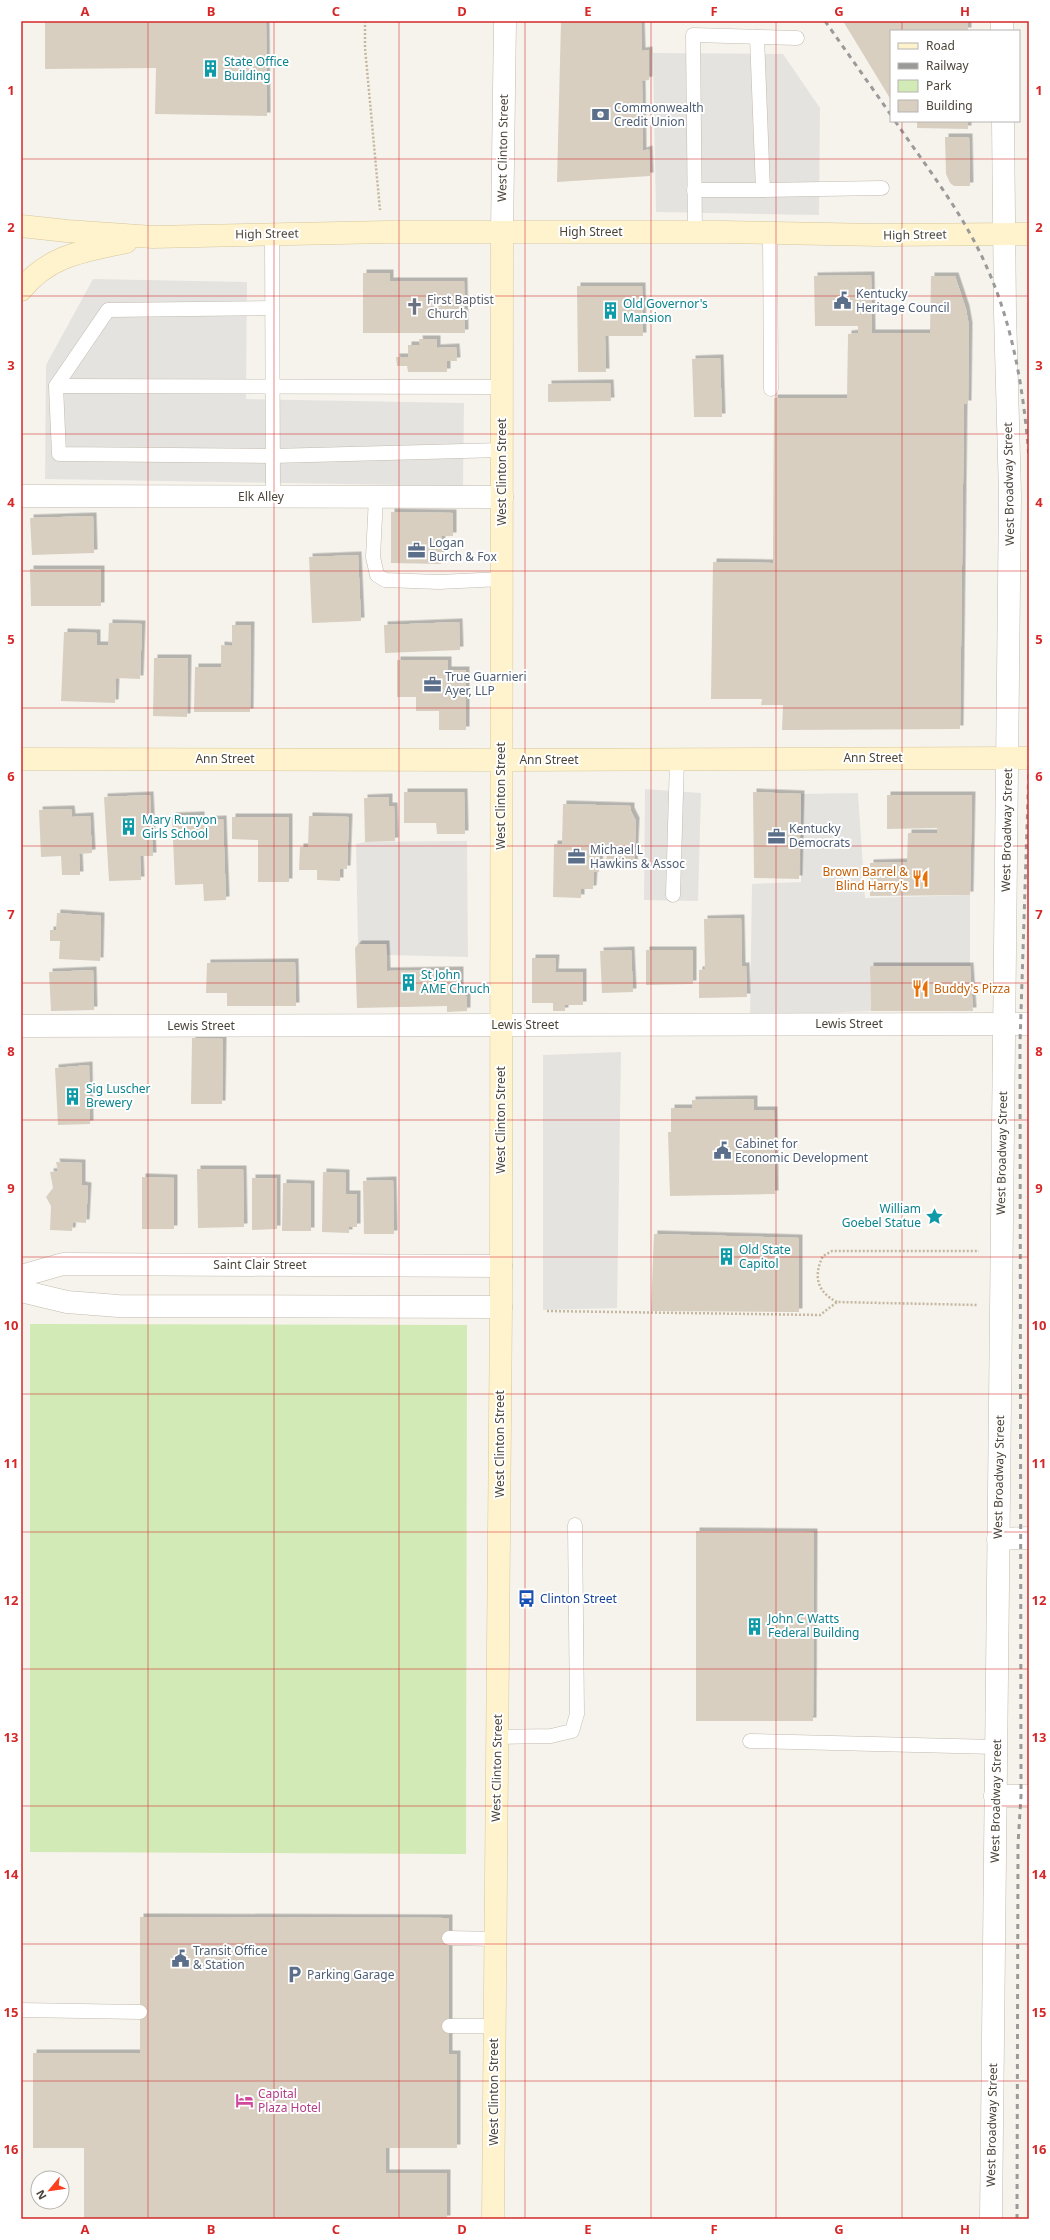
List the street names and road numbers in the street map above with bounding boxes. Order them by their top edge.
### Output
street label: West Clinton Street [493,93,512,202]
street label: High Street [559,223,623,240]
street label: High Street [235,224,300,243]
street label: High Street [883,225,948,244]
street label: West Clinton Street [493,417,510,526]
street label: West Broadway Street [999,421,1018,546]
street label: Elk Alley [238,488,285,505]
street label: West Clinton Street [492,741,509,850]
street label: Ann Street [843,749,903,766]
street label: Ann Street [195,750,255,767]
street label: Ann Street [519,751,579,768]
street label: West Broadway Street [997,767,1016,892]
street label: Lewis Street [815,1015,884,1032]
street label: Lewis Street [491,1016,560,1033]
street label: Lewis Street [167,1017,236,1034]
street label: West Clinton Street [492,1065,509,1174]
street label: West Broadway Street [992,1090,1011,1215]
street label: Saint Clair Street [213,1256,307,1273]
street label: West Clinton Street [491,1389,508,1498]
street label: West Broadway Street [989,1414,1008,1539]
street label: West Clinton Street [487,1713,506,1822]
street label: West Broadway Street [986,1738,1005,1863]
street label: West Clinton Street [485,2037,502,2146]
street label: West Broadway Street [982,2062,1001,2187]

